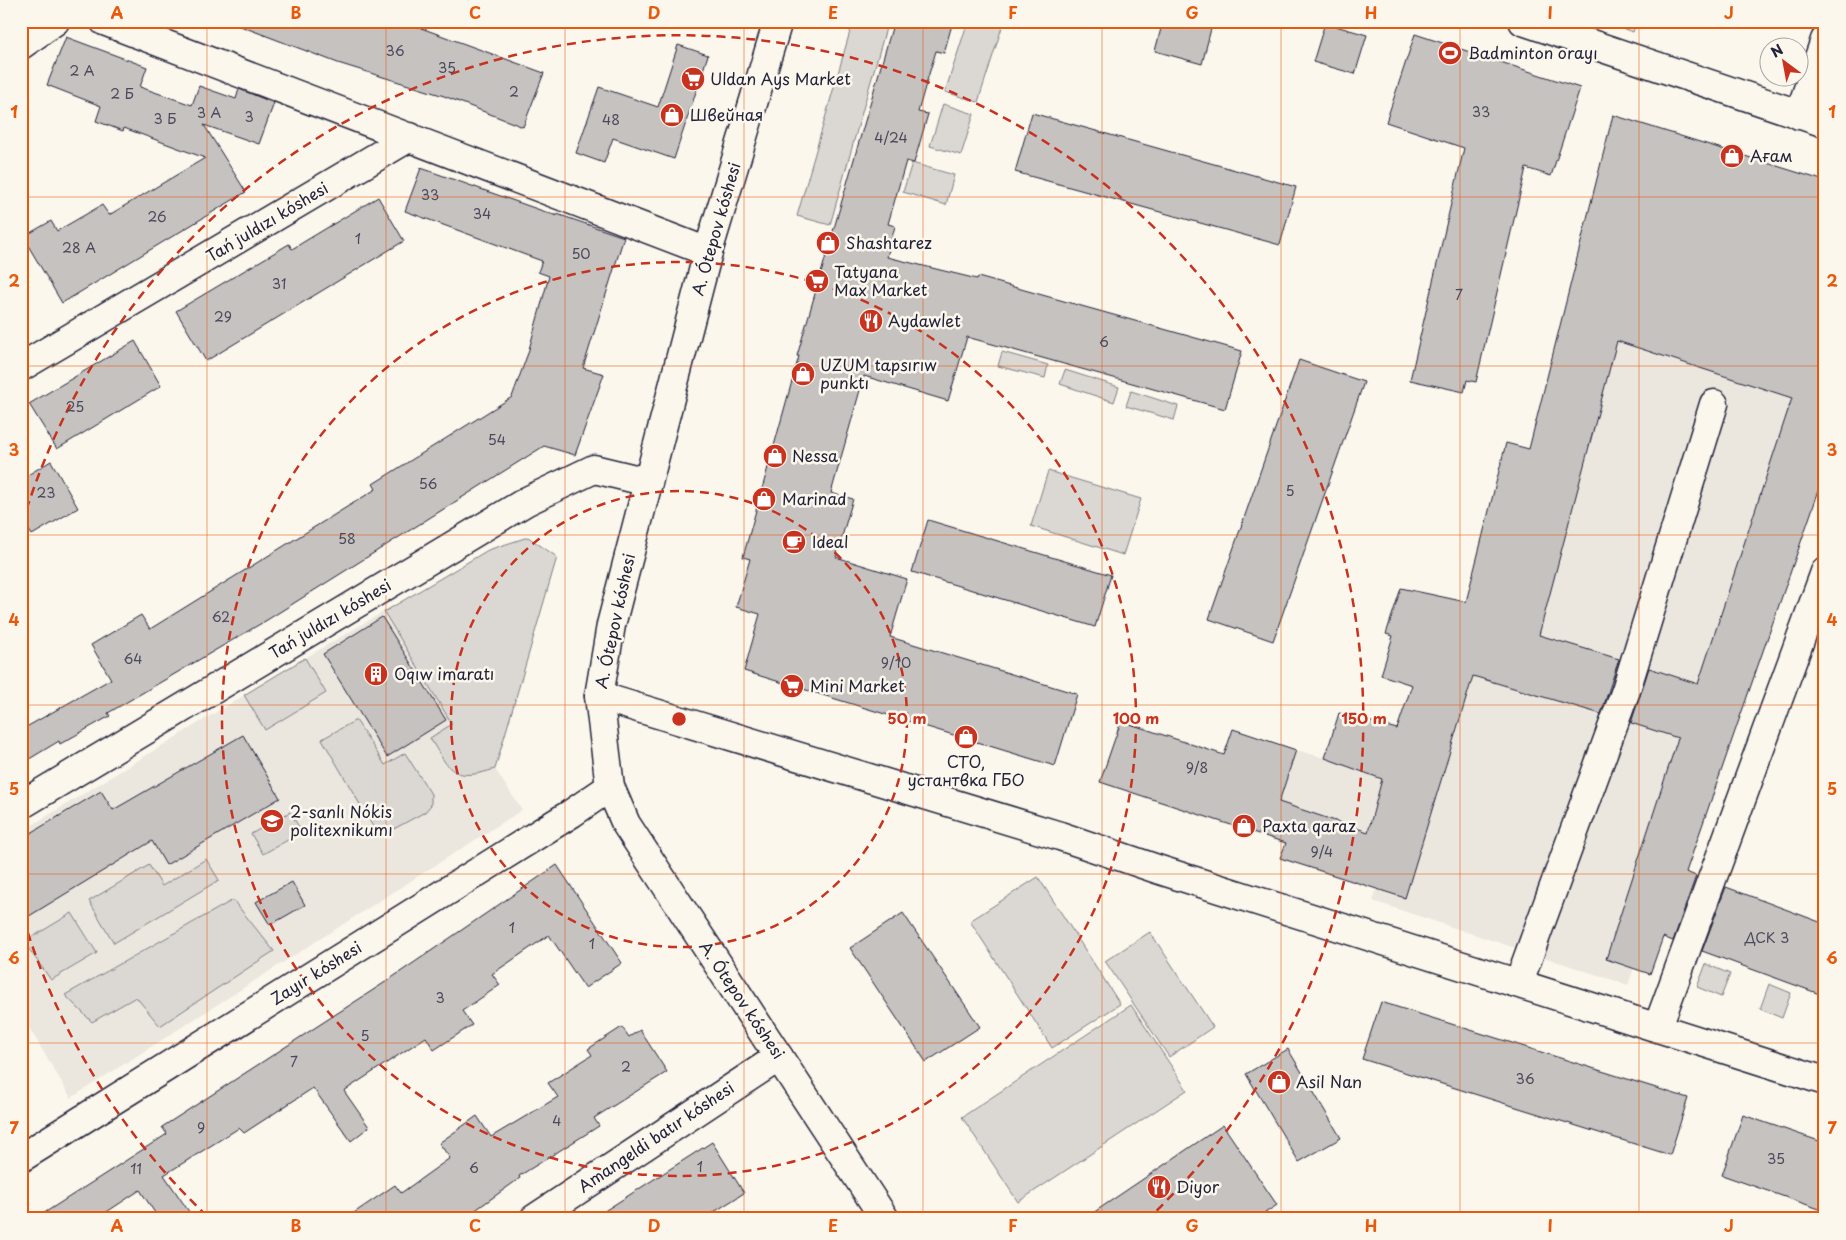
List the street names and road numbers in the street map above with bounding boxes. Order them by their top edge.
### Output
street label: A. Ótepov kóshesi [685,159,746,298]
street label: Tań juldızı kóshesi [201,175,332,267]
street label: A. Ótepov kóshesi [588,551,640,691]
street label: Tań juldızı kóshesi [264,572,395,664]
street label: Zayır kóshesi [265,935,366,1010]
street label: A. Ótepov kóshesi [694,936,791,1063]
street label: Amangeldi batır kóshesi [573,1075,738,1197]

